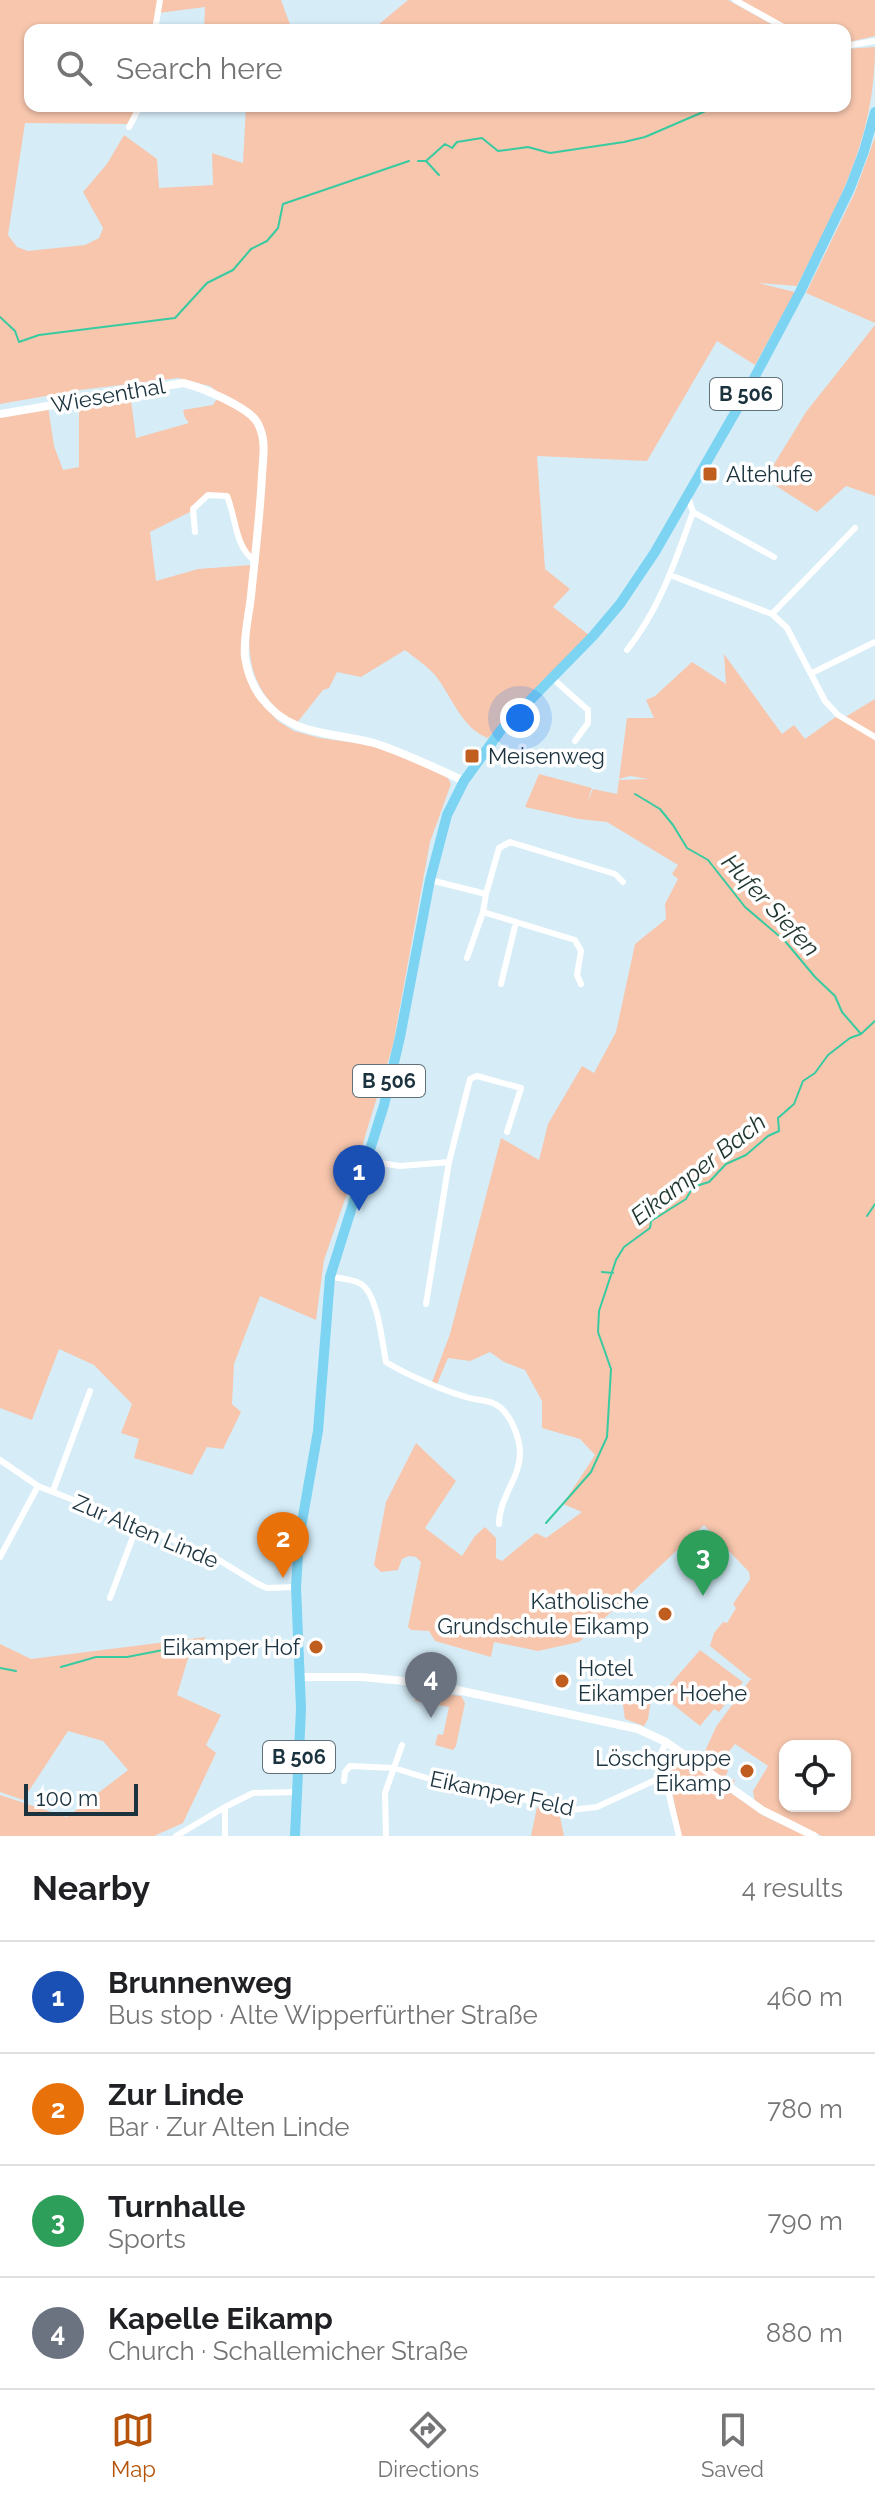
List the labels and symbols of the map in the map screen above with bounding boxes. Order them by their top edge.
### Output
street label: Wiesenthal [49,372,167,418]
road number: B 506 [710,378,782,410]
place label: Altehufe [726,461,813,487]
marker: Altehufe [701,465,719,483]
your location [500,698,540,738]
place label: Meisenweg [488,743,605,769]
marker: Meisenweg [463,747,481,765]
water label: Hufer Siefen [716,847,826,963]
road number: B 506 [353,1065,425,1097]
water label: Eikamper Bach [625,1107,771,1231]
pin: 1 [333,1145,385,1211]
street label: Zur Alten Linde [69,1489,223,1573]
pin: 2 [257,1512,309,1578]
pin: 3 [677,1530,729,1596]
place label: Katholische Grundschule Eikamp [437,1588,649,1639]
marker: Katholische Grundschule Eikamp [656,1605,674,1623]
place label: Eikamper Hof [162,1634,301,1660]
marker: Eikamper Hof [307,1638,325,1656]
pin: 4 [405,1652,457,1718]
place label: Hotel Eikamper Hoehe [578,1655,747,1706]
marker: Hotel Eikamper Hoehe [553,1672,571,1690]
road number: B 506 [263,1741,335,1773]
place label: Löschgruppe Eikamp [595,1745,731,1796]
marker: Löschgruppe Eikamp [738,1762,756,1780]
street label: Eikamper Feld [428,1765,576,1821]
scale bar [24,1780,138,1816]

